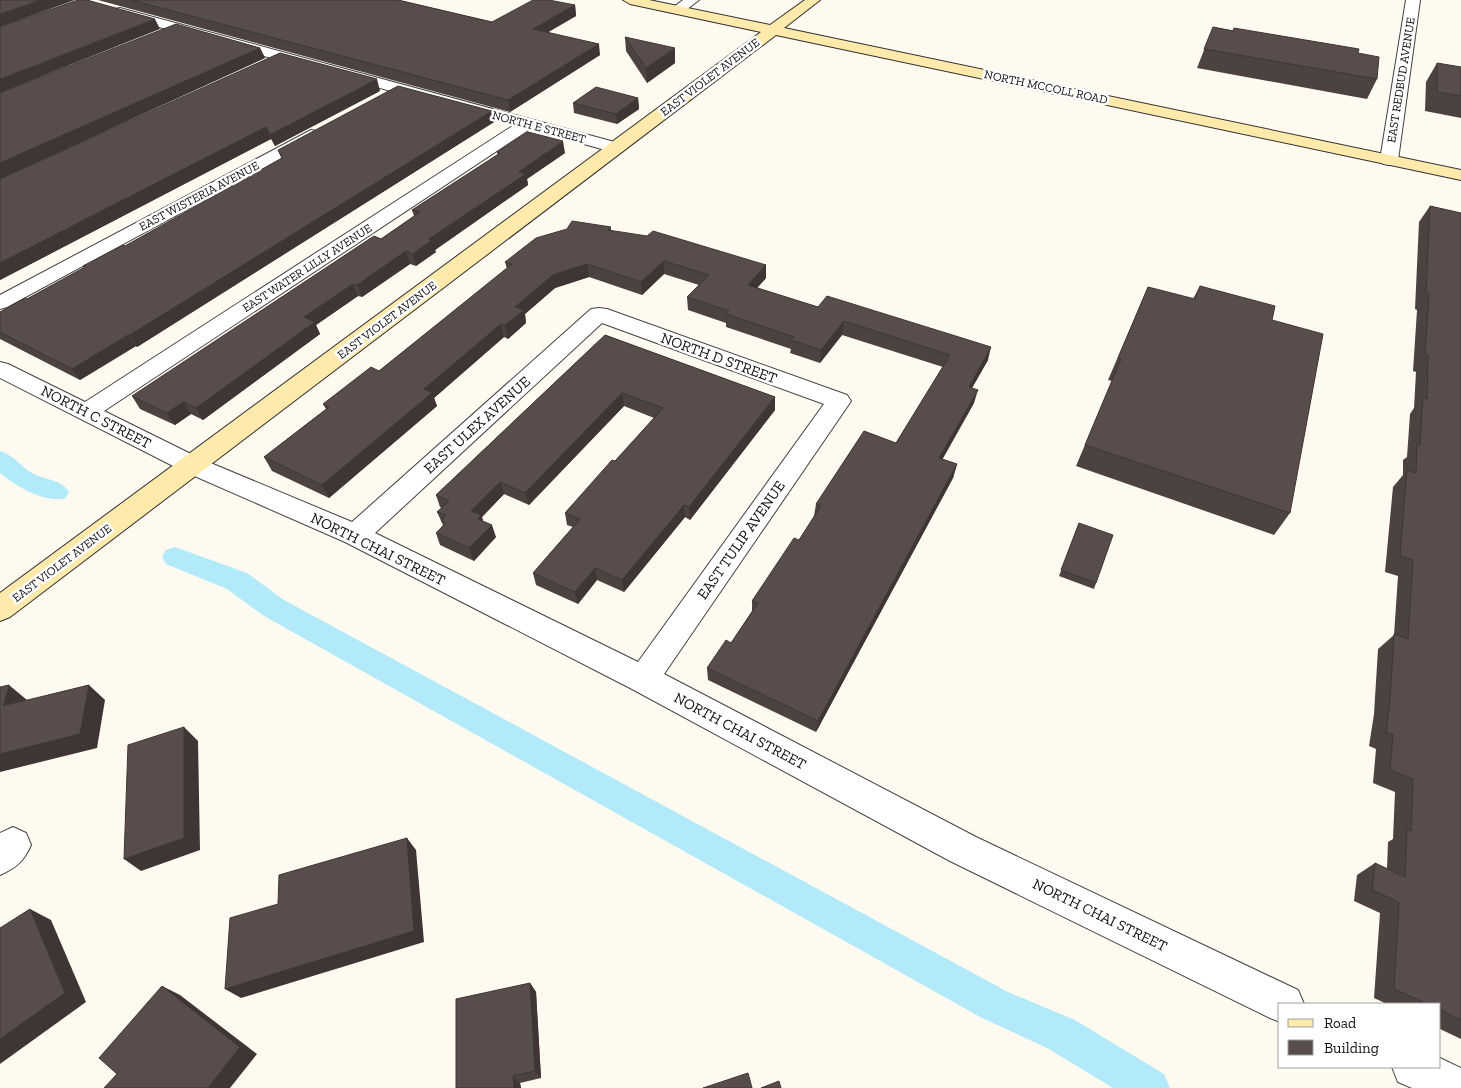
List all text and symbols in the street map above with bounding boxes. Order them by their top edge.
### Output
street label: EAST REDBUD AVENUE [1384,16,1418,144]
street label: EAST VIOLET AVENUE [658,35,762,119]
street label: NORTH MCCOLL ROAD [983,67,1109,107]
street label: NORTH E STREET [491,108,588,146]
street label: EAST WISTERIA AVENUE [137,158,261,234]
street label: EAST WATER LILLY AVENUE [240,221,374,315]
street label: EAST VIOLET AVENUE [335,278,439,362]
street label: NORTH D STREET [658,329,780,387]
street label: EAST ULEX AVENUE [420,372,534,477]
street label: NORTH C STREET [38,381,154,453]
street label: EAST TULIP AVENUE [693,477,789,603]
street label: NORTH CHAI STREET [308,509,448,589]
street label: EAST VIOLET AVENUE [10,521,114,605]
street label: NORTH CHAI STREET [671,688,809,774]
street label: NORTH CHAI STREET [1030,875,1170,955]
legend [1278,1003,1441,1068]
text: Road [1324,1014,1357,1032]
text: Building [1324,1039,1379,1057]

